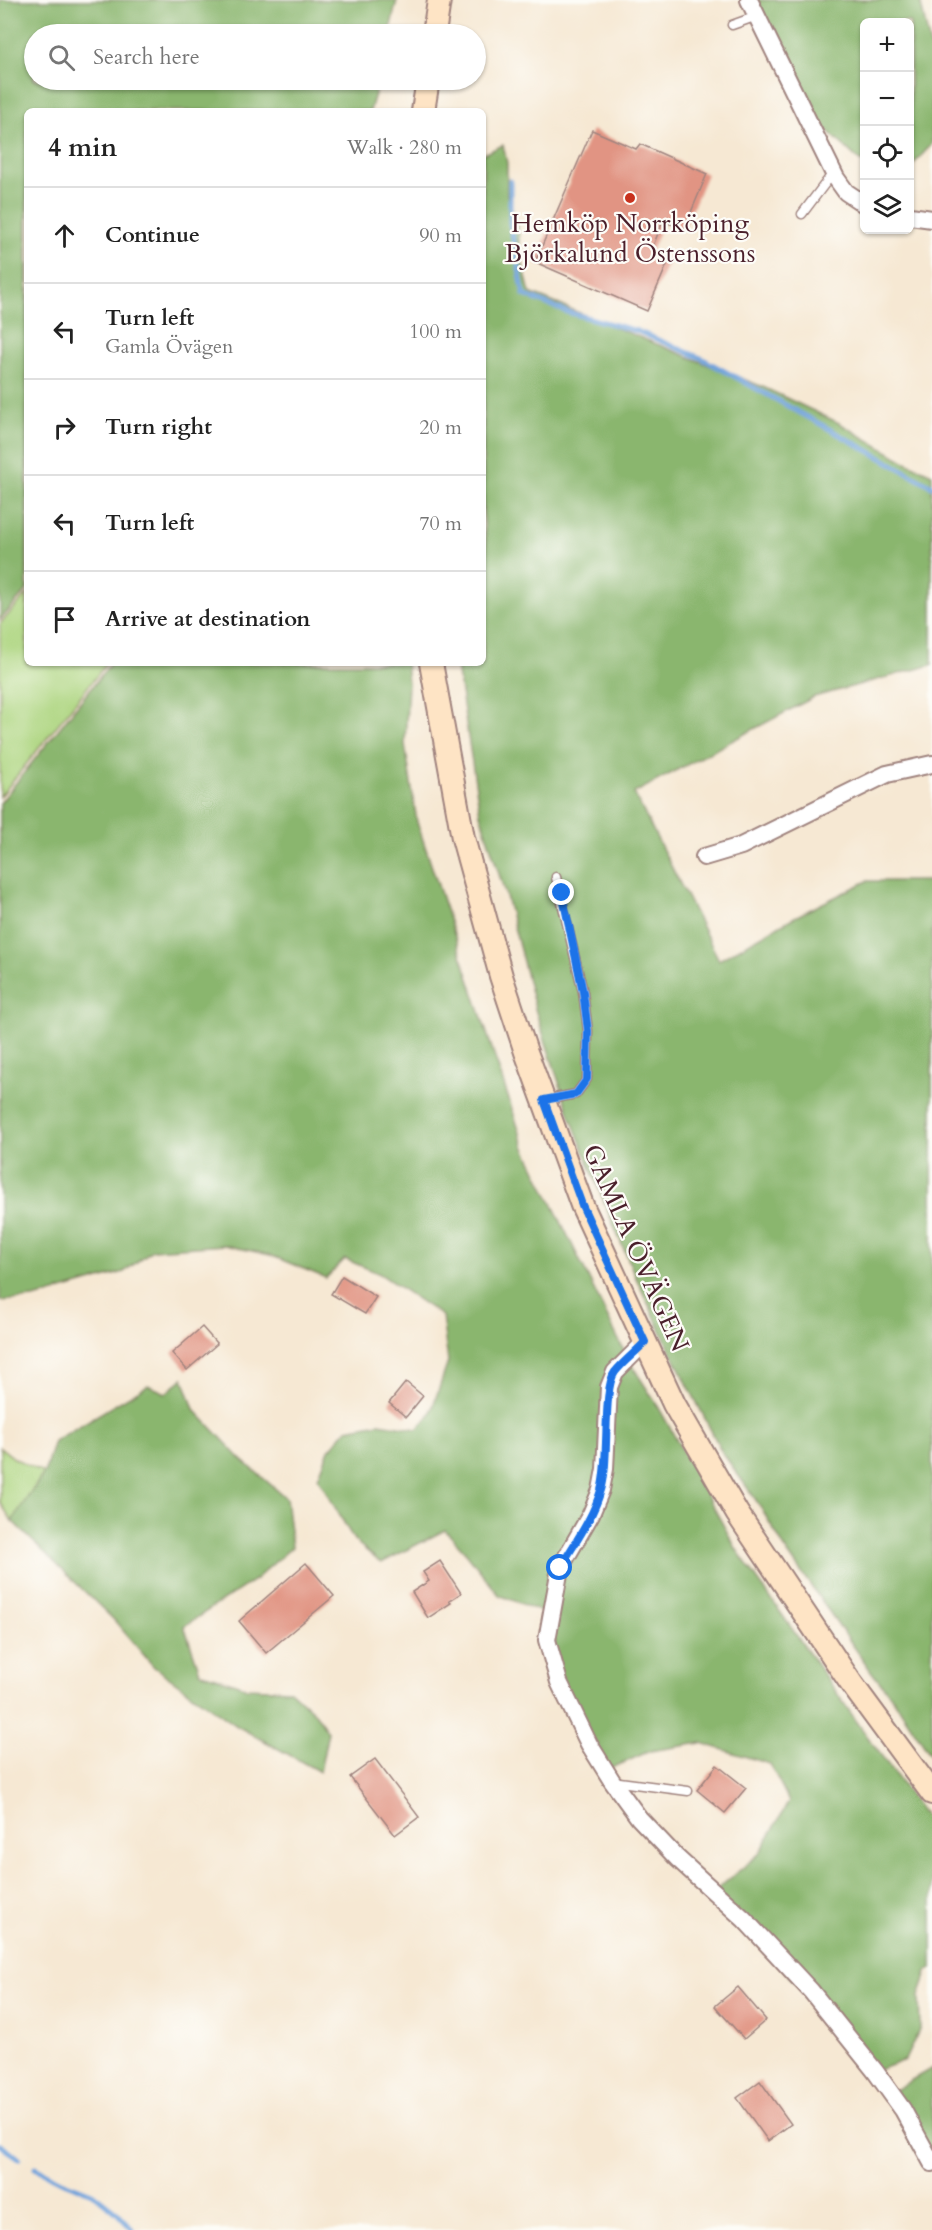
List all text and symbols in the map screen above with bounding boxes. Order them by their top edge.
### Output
map controls [860,18,914,234]
button: + [860,18,914,72]
search box [24,24,486,90]
icon: search [45,41,78,74]
text: Search here [93,42,200,72]
button: − [860,72,914,126]
button: locate [860,126,914,180]
text: 4 min [48,130,117,165]
text: Walk · 280 m [347,134,462,161]
button: layers [860,180,914,234]
marker: Hemköp Norrköping Björkalund Östenssons [623,191,637,205]
place label: Hemköp Norrköping Björkalund Östenssons [504,206,756,271]
icon: ahead [48,219,81,252]
text: Continue [105,220,200,250]
text: 90 m [419,222,462,249]
text: Turn left [105,303,194,333]
icon: left [48,315,81,348]
text: 100 m [409,318,462,345]
text: Gamla Övägen [105,333,233,360]
icon: right [48,411,81,444]
text: Turn right [105,412,212,442]
text: 20 m [419,414,462,441]
icon: left [48,507,81,540]
text: Turn left [105,508,194,538]
text: 70 m [419,510,462,537]
icon: arrive [48,603,81,636]
text: Arrive at destination [105,604,310,634]
route end [548,879,574,905]
street label: GAMLA ÖVÄGEN [575,1139,697,1357]
route start [546,1554,572,1580]

